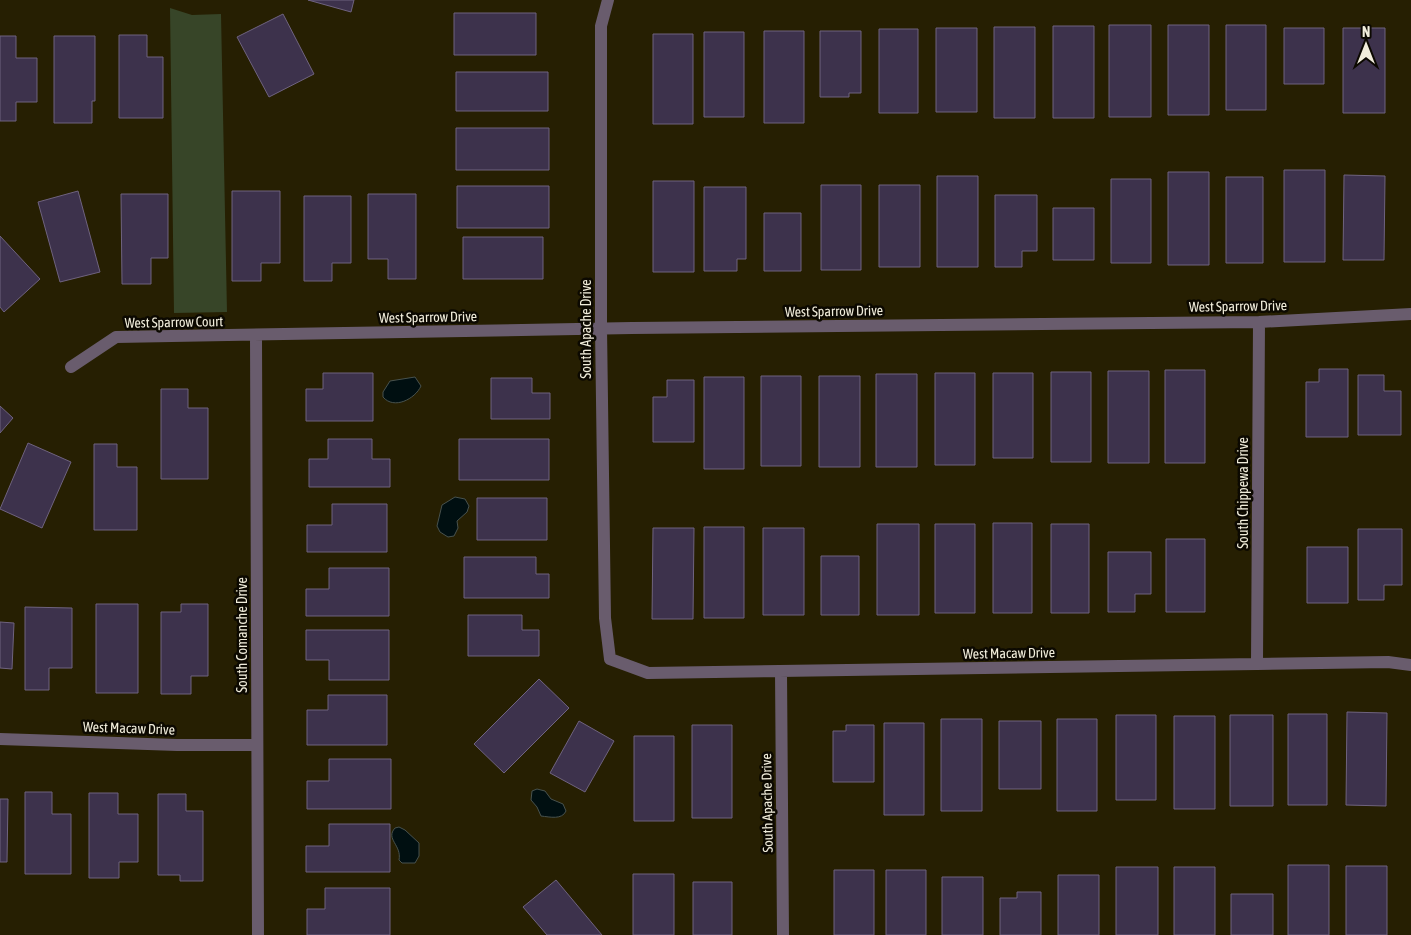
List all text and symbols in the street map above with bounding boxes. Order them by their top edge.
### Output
north arrow [1341,20,1391,70]
text: N [1362,24,1370,40]
street label: South Apache Drive [578,279,594,379]
street label: West Sparrow Drive [1189,297,1287,315]
street label: West Sparrow Drive [785,302,883,320]
street label: West Sparrow Drive [379,308,477,326]
street label: West Sparrow Court [125,313,223,331]
street label: South Chippewa Drive [1235,437,1251,549]
street label: South Comanche Drive [234,577,250,693]
street label: West Macaw Drive [963,644,1055,662]
street label: West Macaw Drive [83,718,175,738]
street label: South Apache Drive [758,753,776,853]

